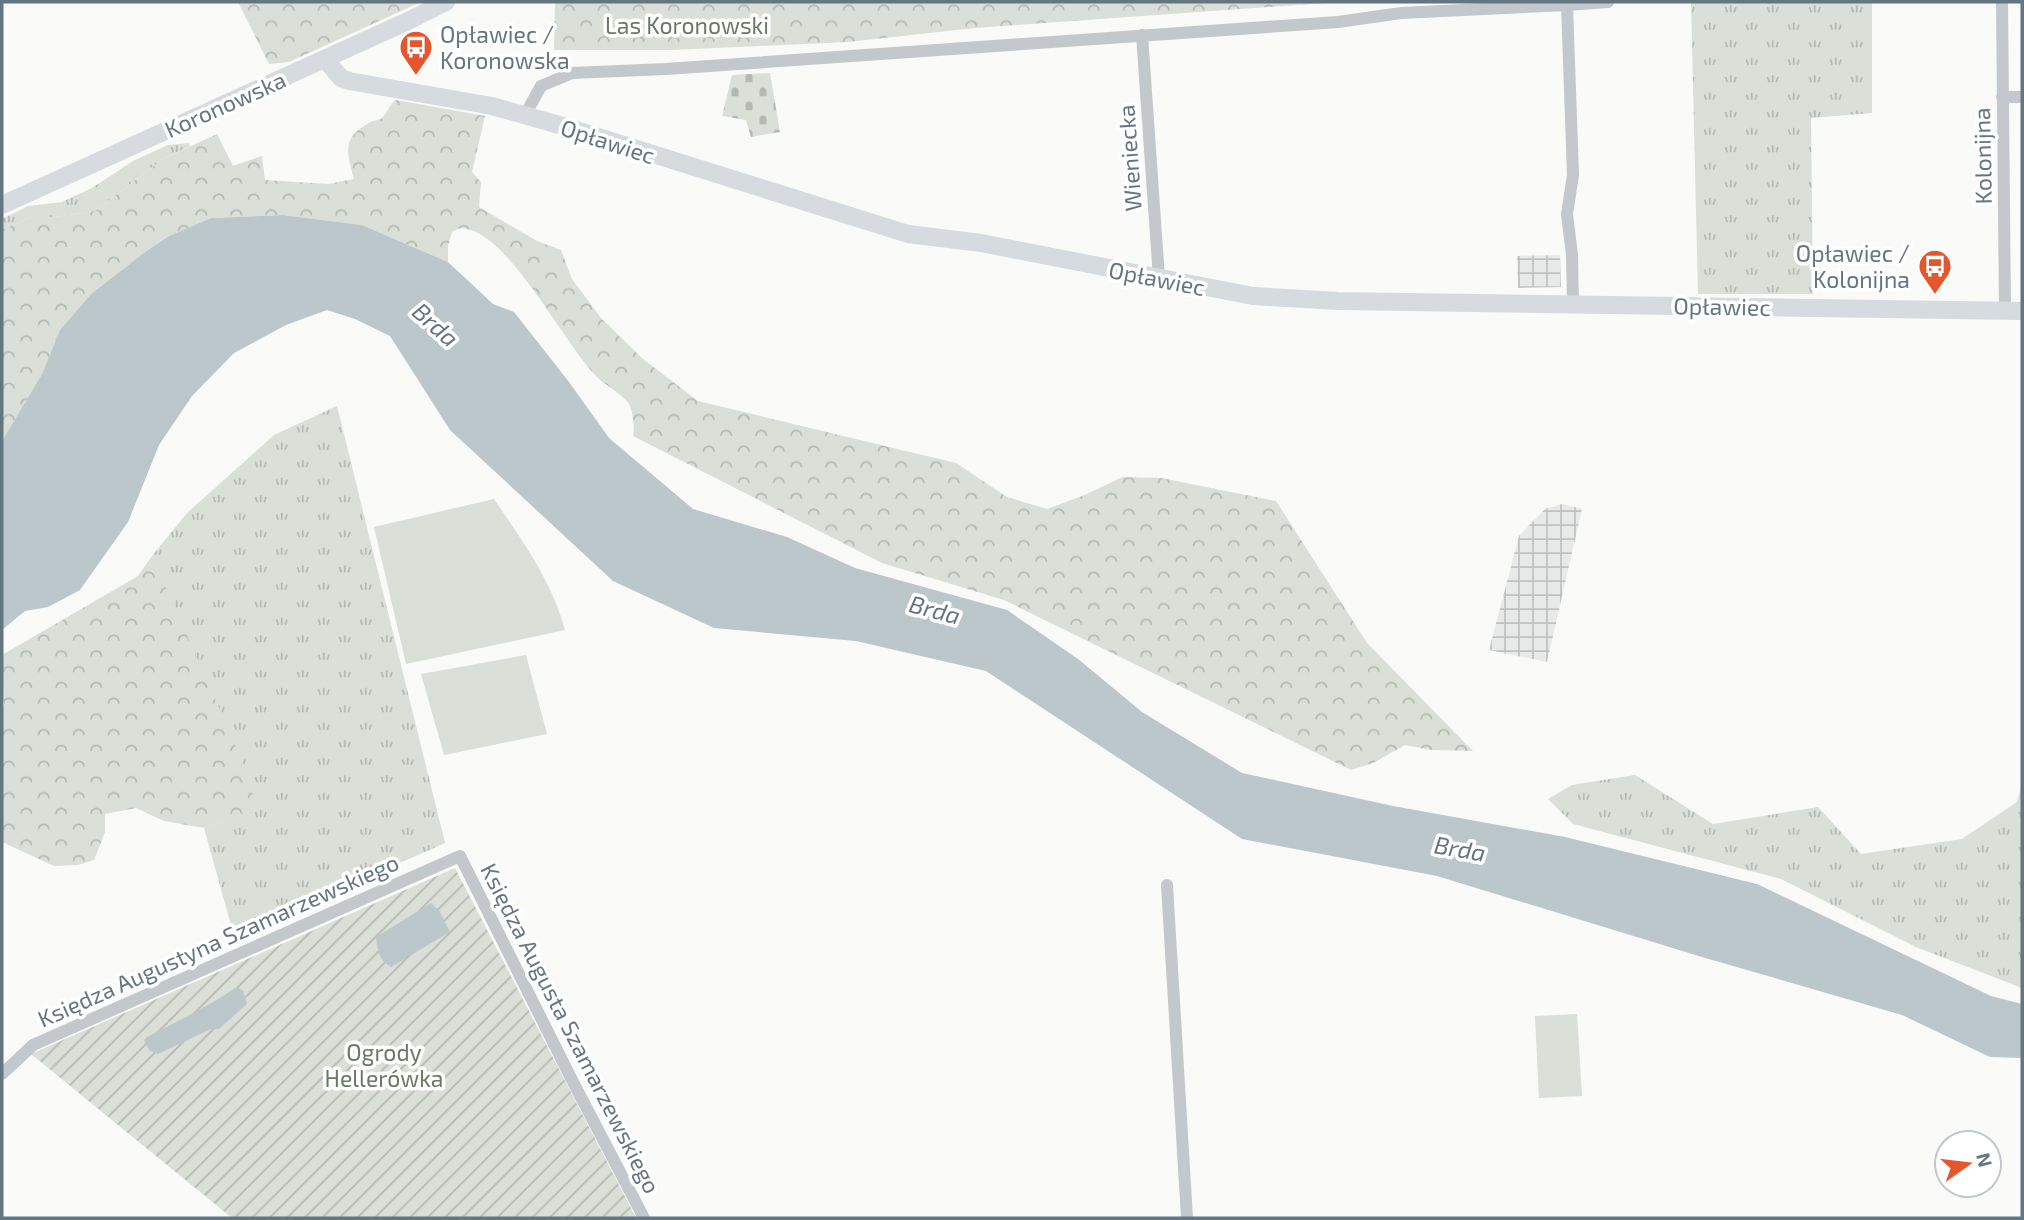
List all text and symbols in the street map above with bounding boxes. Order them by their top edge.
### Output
park label: Las Koronowski [605,11,769,39]
place label: Opławiec / Koronowska [440,20,570,74]
bus stop icon: Opławiec / Koronowska [397,28,435,77]
street label: Koronowska [160,65,290,143]
street label: Wieniecka [1111,104,1147,212]
street label: Kolonijna [1967,107,1997,205]
street label: Opławiec [557,113,659,169]
place label: Opławiec / Kolonijna [1796,239,1910,293]
bus stop icon: Opławiec / Kolonijna [1916,247,1954,296]
street label: Opławiec [1107,255,1207,301]
street label: Opławiec [1673,291,1771,321]
water label: Brda [407,296,465,352]
water label: Brda [906,588,964,630]
water label: Brda [1432,829,1488,867]
street label: Księdza Augustyna Szamarzewskiego [33,847,403,1033]
street label: Księdza Augusta Szamarzewskiego [475,858,667,1198]
park label: Ogrody Hellerówka [325,1038,443,1092]
north arrow [1933,1129,2003,1199]
text: N [1972,1150,1998,1169]

